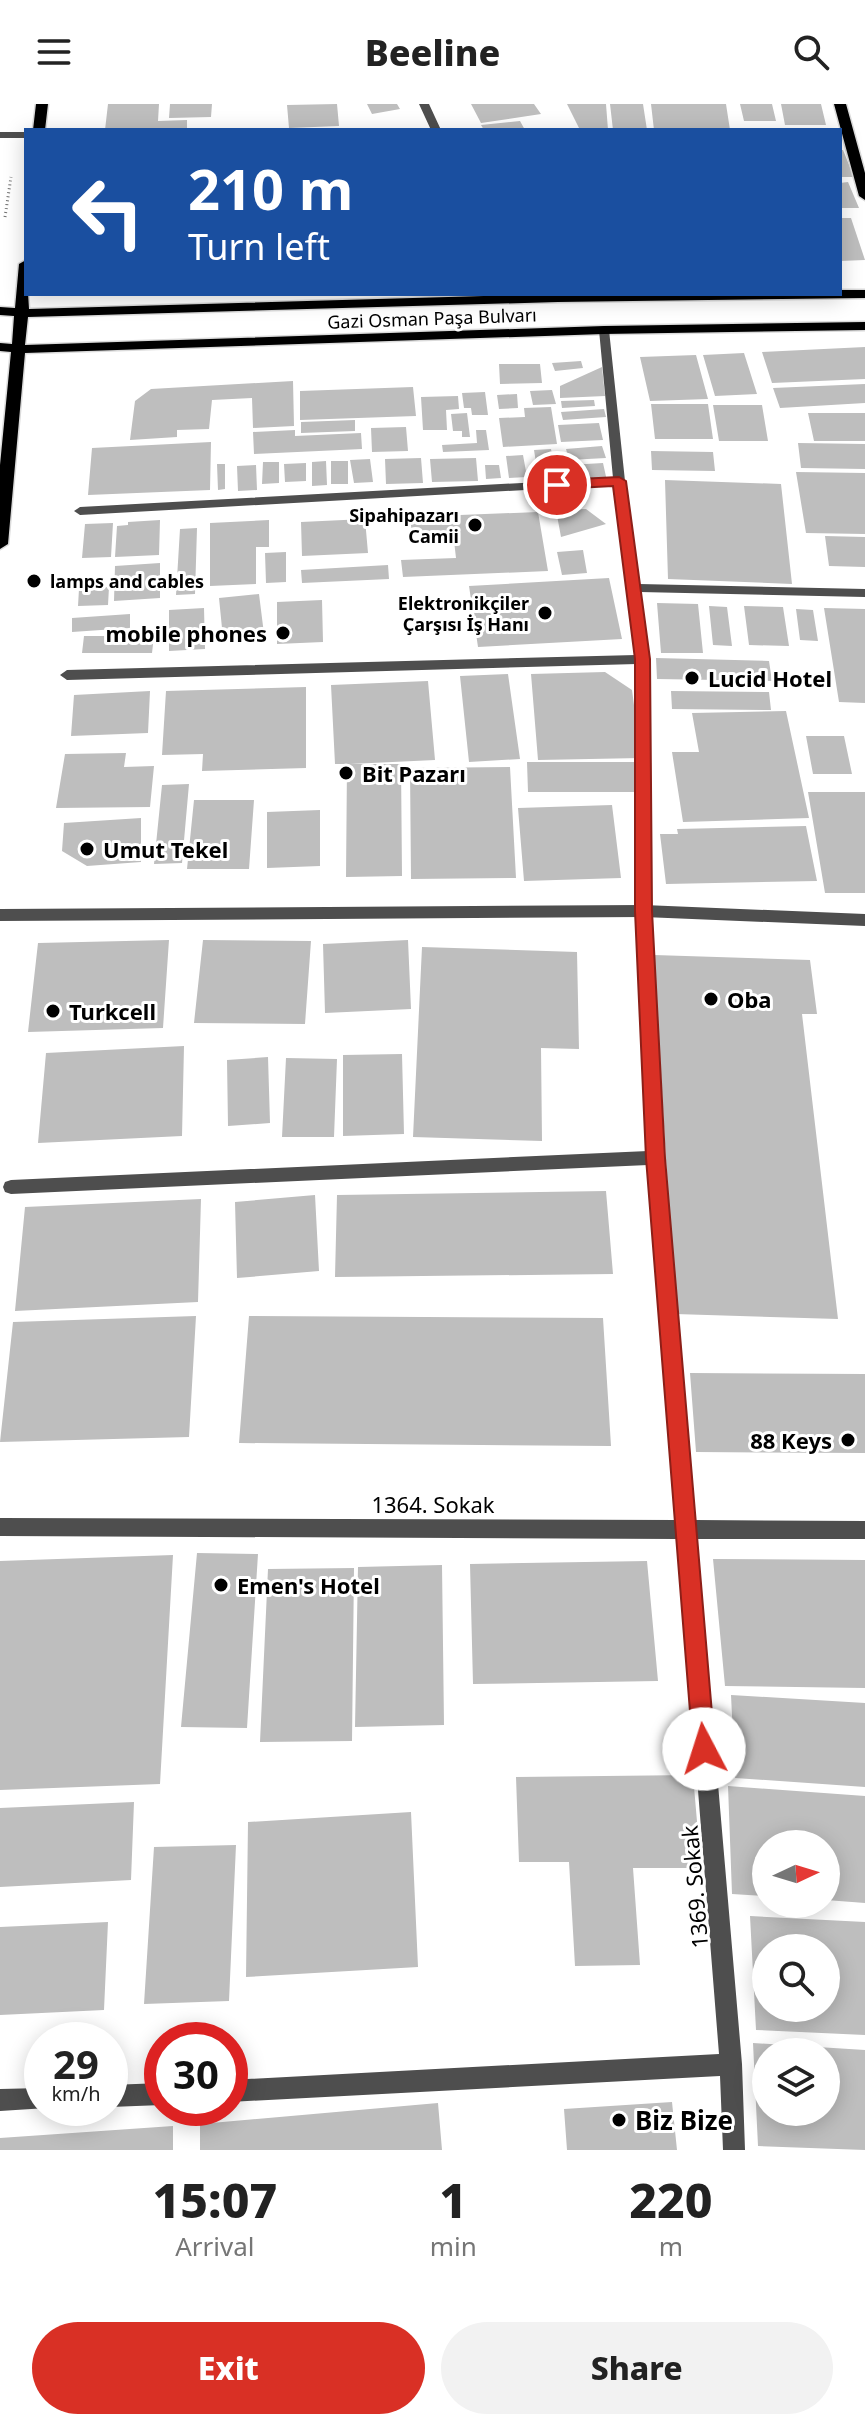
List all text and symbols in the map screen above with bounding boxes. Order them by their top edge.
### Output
text: Beeline [365,28,500,77]
icon: menu [32,30,76,74]
icon: search [789,30,833,74]
text: 210 m [188,150,353,226]
icon: left [56,160,160,264]
text: Turn left [188,222,330,271]
street label: Gazi Osman Paşa Bulvarı [327,302,537,334]
pin [523,451,591,519]
icon: arrive [535,463,579,507]
place label: Sipahipazarı Camii [349,503,459,548]
marker: Sipahipazarı Camii [466,516,484,534]
place label: lamps and cables [50,569,204,593]
marker: lamps and cables [25,572,43,590]
place label: Elektronikçiler Çarşısı İş Hanı [398,591,529,636]
marker: Elektronikçiler Çarşısı İş Hanı [536,604,554,622]
place label: mobile phones [105,618,267,648]
marker: mobile phones [274,624,292,642]
place label: Lucid Hotel [708,663,832,693]
marker: Lucid Hotel [683,669,701,687]
place label: Bit Pazarı [362,758,466,788]
marker: Bit Pazarı [337,764,355,782]
place label: Umut Tekel [103,834,228,864]
marker: Umut Tekel [78,840,96,858]
place label: Oba [727,984,771,1014]
marker: Oba [702,990,720,1008]
place label: Turkcell [69,996,156,1026]
marker: Turkcell [44,1002,62,1020]
place label: 88 Keys [750,1425,832,1455]
marker: 88 Keys [839,1431,857,1449]
street label: 1364. Sokak [371,1489,495,1519]
place label: Emen's Hotel [237,1570,380,1600]
marker: Emen's Hotel [212,1576,230,1594]
position arrow [662,1707,746,1791]
street label: 1369. Sokak [674,1824,714,1950]
north arrow [752,1830,840,1918]
map controls [752,1830,840,2126]
button: search [752,1934,840,2022]
speed limit sign: 30 [144,2022,248,2126]
text: 29 [53,2036,99,2091]
button: layers [752,2038,840,2126]
text: km/h [51,2080,101,2107]
place label: Biz Bize [635,2102,733,2138]
marker: Biz Bize [610,2111,628,2129]
text: 15:07 [153,2167,277,2232]
text: 1 [439,2167,467,2232]
text: 220 [629,2167,712,2232]
text: Arrival [175,2228,254,2264]
text: min [430,2228,477,2264]
text: m [659,2228,683,2264]
button: Exit [32,2322,425,2414]
button: Share [441,2322,833,2414]

